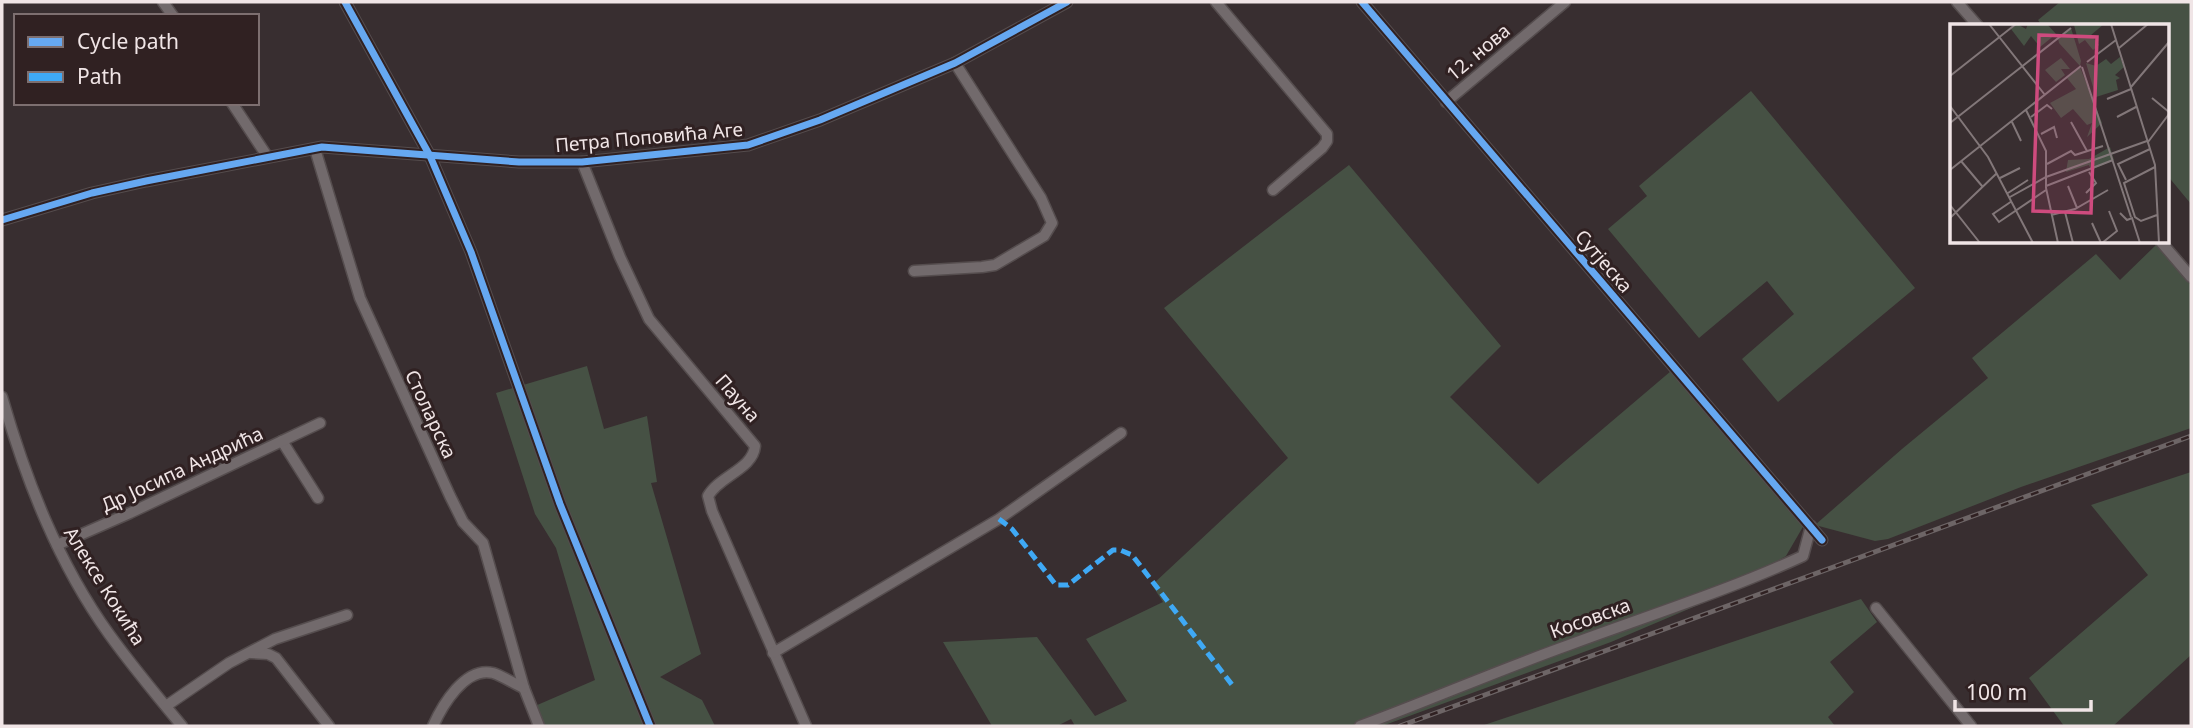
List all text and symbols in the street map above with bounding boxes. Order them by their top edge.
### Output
legend [14,14,259,105]
street label: 12. нова [1441,18,1515,86]
inset map [1950,24,2168,243]
text: Cycle path [77,27,179,55]
text: Path [77,62,122,90]
street label: Петра Поповића Аге [554,116,744,158]
street label: Сутјеска [1569,224,1639,298]
street label: Столарска [399,365,463,463]
street label: Пауна [710,368,766,428]
street label: Др Јосипа Андрића [97,420,267,518]
street label: Алексе Кокића [58,522,152,650]
street label: Косовска [1546,591,1634,645]
scale bar [1955,668,2092,712]
text: 100 m [1966,678,2027,706]

